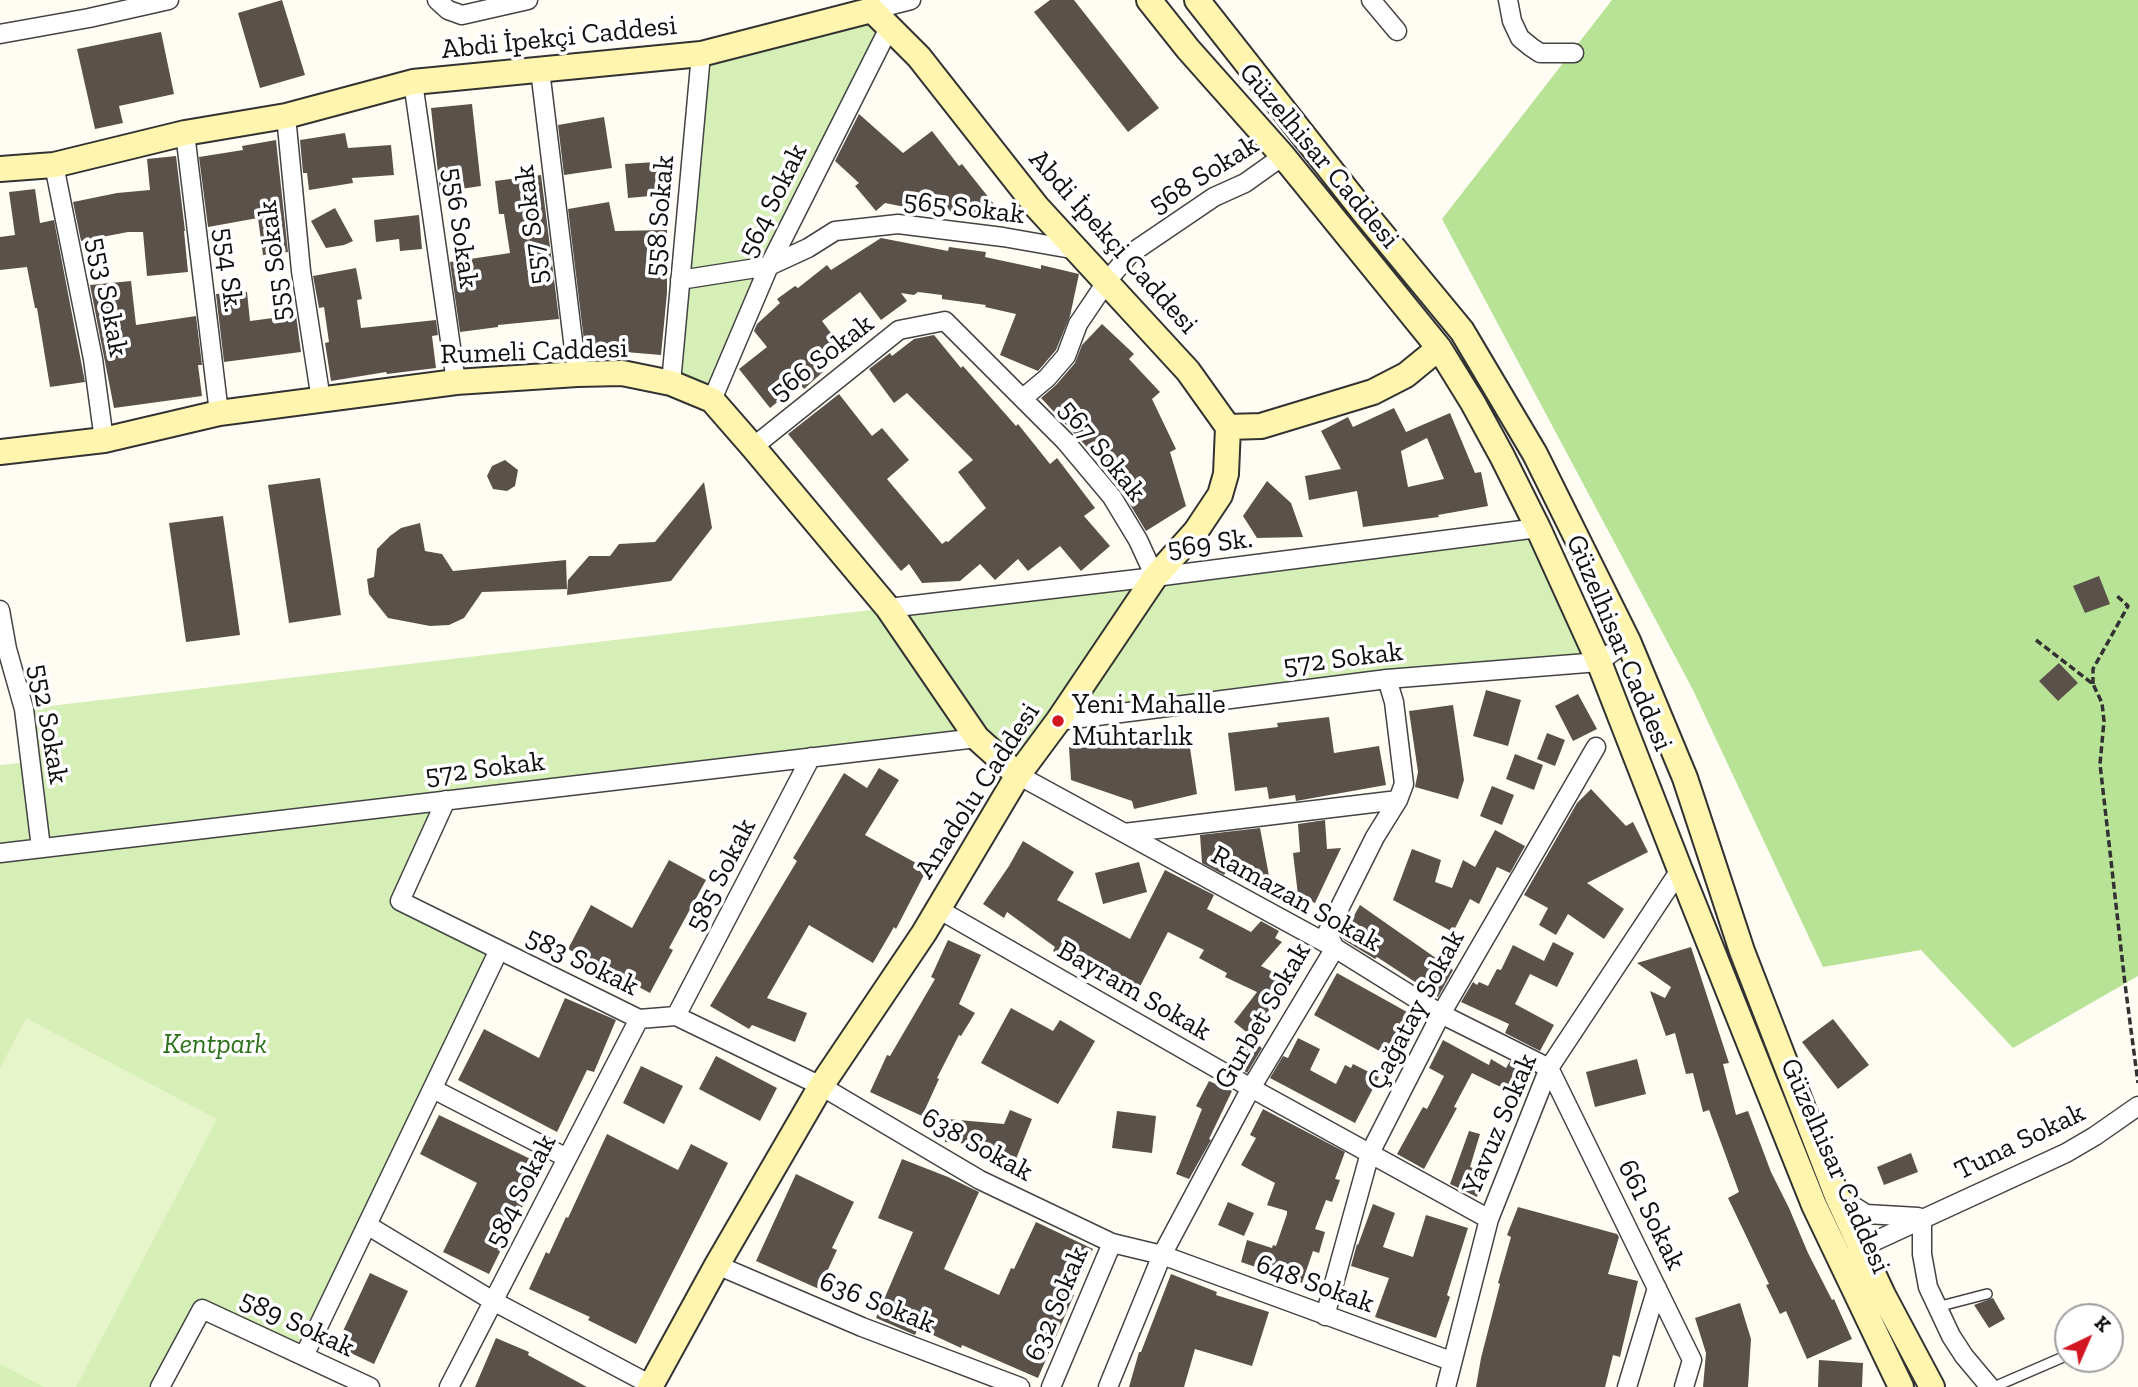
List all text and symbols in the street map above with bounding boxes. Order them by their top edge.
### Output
street label: Abdi İpekçi Caddesi [440,9,678,67]
street label: Güzelhisar Caddesi [1232,56,1406,256]
street label: 568 Sokak [1143,128,1265,222]
street label: 564 Sokak [731,139,815,263]
street label: Abdi İpekçi Caddesi [1021,143,1205,341]
street label: 558 Sokak [638,154,682,278]
street label: 557 Sokak [508,163,556,287]
street label: 556 Sokak [435,165,485,291]
street label: 565 Sokak [901,184,1027,232]
street label: 555 Sokak [251,199,299,323]
street label: 554 Sk. [206,226,250,314]
street label: 553 Sokak [79,235,135,359]
street label: 566 Sokak [763,307,881,409]
street label: Rumeli Caddesi [440,332,628,372]
street label: 567 Sokak [1051,394,1153,508]
street label: 569 Sk. [1165,522,1255,566]
street label: Güzelhisar Caddesi [1558,530,1680,756]
street label: 572 Sokak [1281,635,1405,683]
street label: 552 Sokak [21,661,75,787]
place label: Yeni Mahalle Muhtarlık [1072,688,1226,754]
street label: Anadolu Caddesi [909,697,1047,885]
marker: Yeni Mahalle Muhtarlık [1050,713,1066,729]
street label: 572 Sokak [423,745,547,793]
street label: 585 Sokak [678,813,764,937]
street label: Ramazan Sokak [1205,838,1387,960]
street label: 583 Sokak [520,920,644,1004]
street label: Çağatay Sokak [1360,924,1472,1096]
street label: Bayram Sokak [1051,933,1217,1049]
street label: Gurbet Sokak [1208,937,1318,1095]
park label: Kentpark [163,1028,267,1062]
street label: Yavuz Sokak [1455,1049,1545,1199]
street label: Güzelhisar Caddesi [1773,1053,1897,1279]
street label: Tuna Sokak [1949,1096,2091,1188]
street label: 638 Sokak [916,1101,1038,1189]
street label: 584 Sokak [478,1129,564,1253]
street label: 661 Sokak [1610,1154,1692,1276]
street label: 632 Sokak [1018,1242,1096,1366]
street label: 648 Sokak [1251,1247,1379,1321]
street label: 636 Sokak [814,1265,940,1341]
street label: 589 Sokak [234,1283,360,1365]
north arrow [2054,1303,2124,1373]
text: K [2090,1311,2115,1337]

